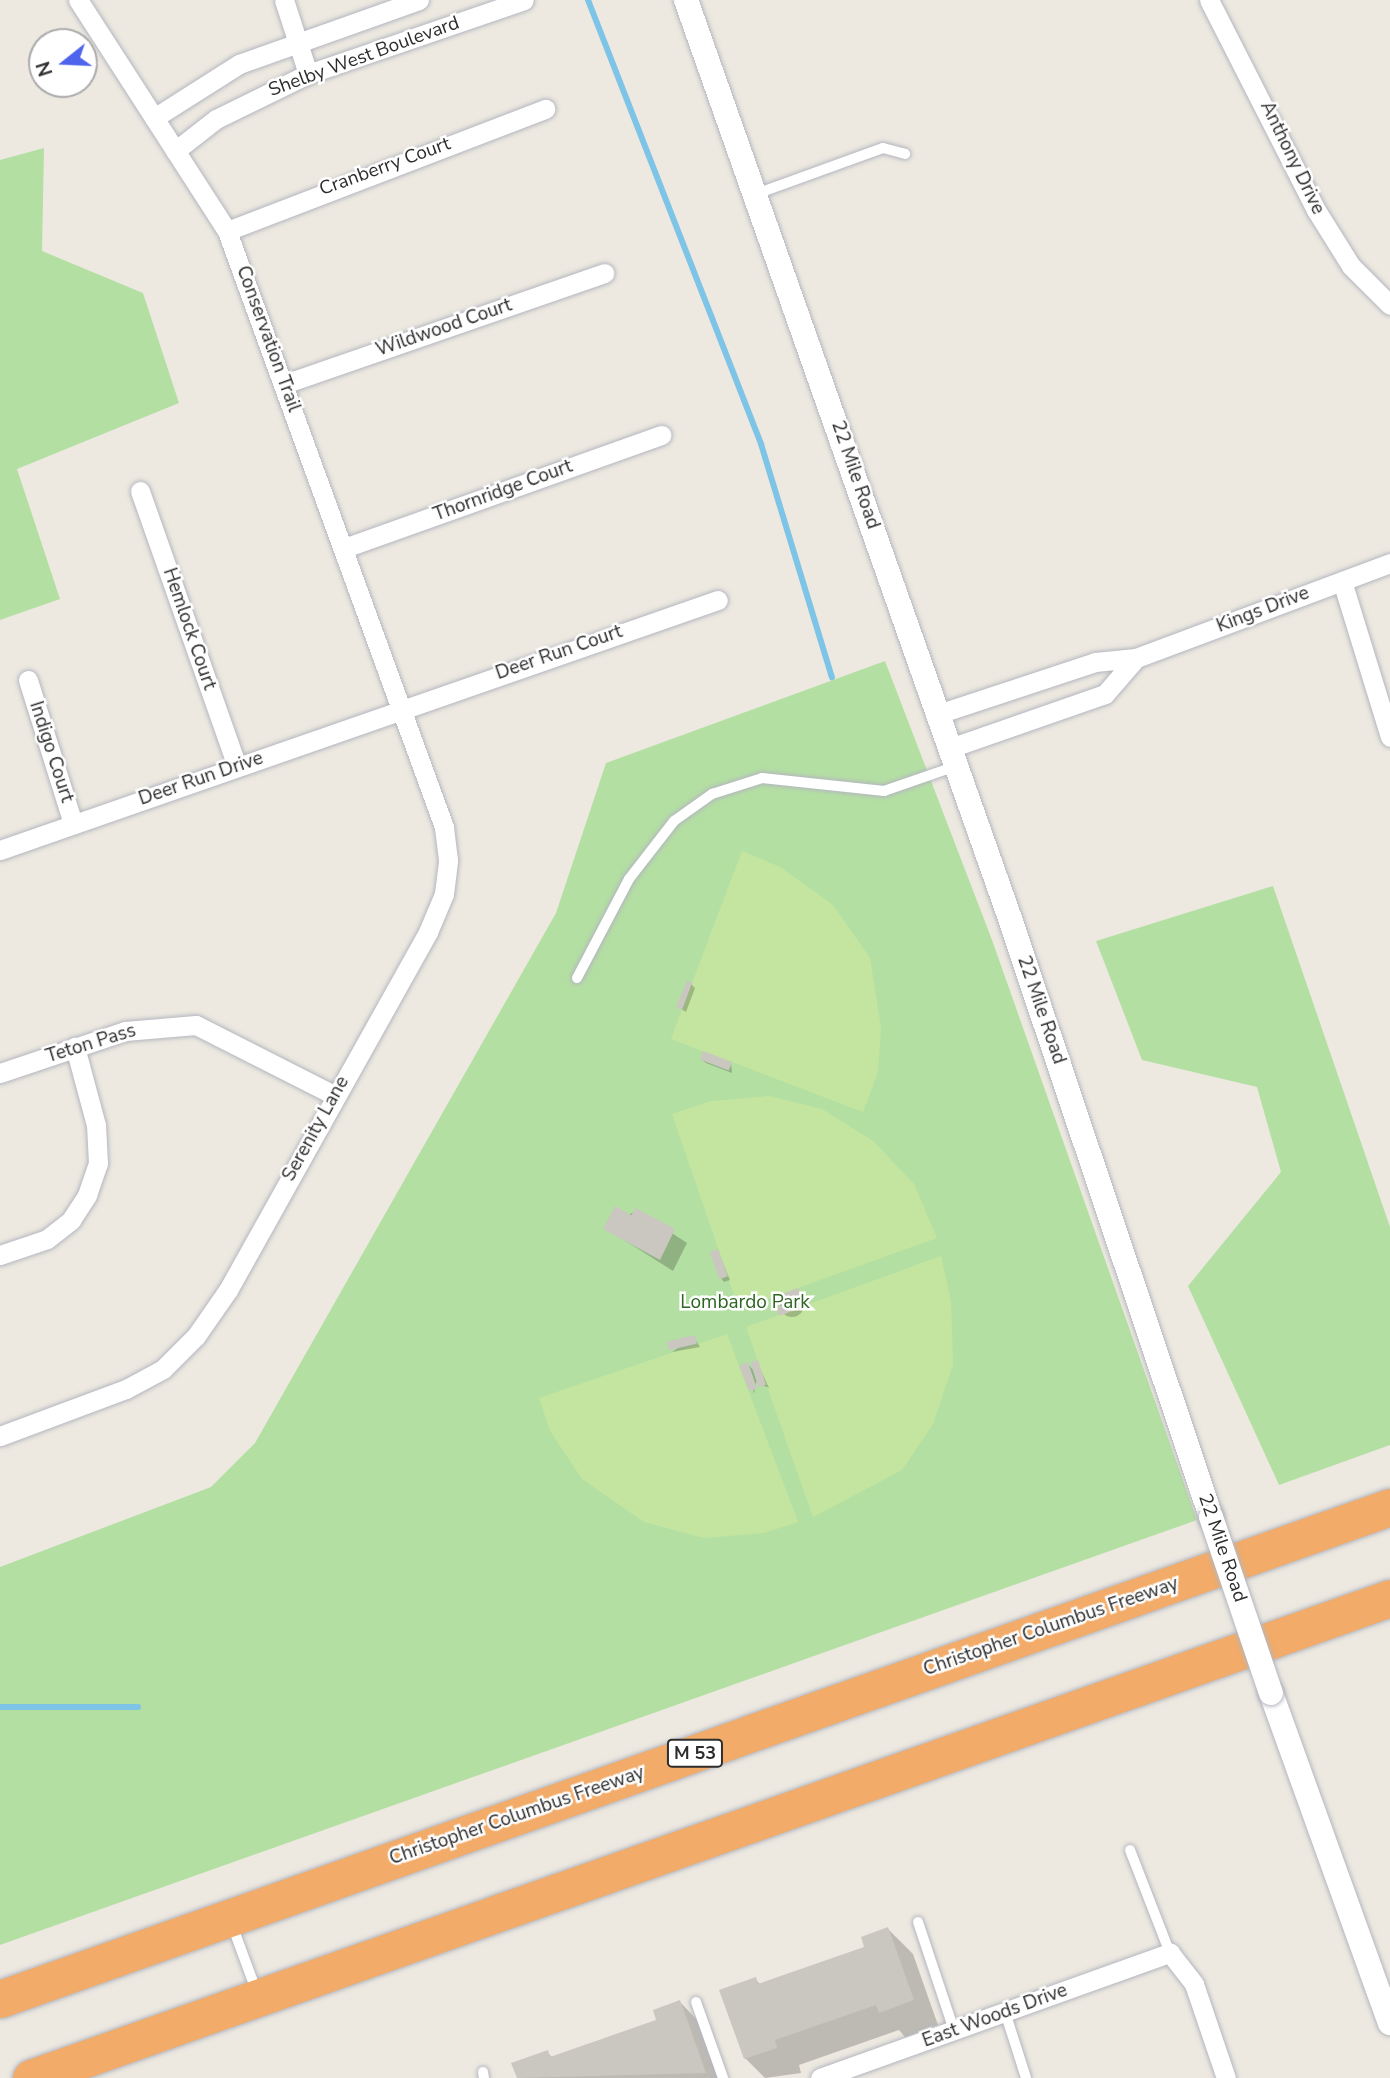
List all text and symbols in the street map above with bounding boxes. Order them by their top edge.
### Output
street label: Shelby West Boulevard [266,12,462,102]
north arrow [28,28,98,98]
text: N [30,58,59,80]
street label: Anthony Drive [1255,98,1329,218]
street label: Cranberry Court [316,133,454,201]
street label: Conservation Trail [231,263,305,415]
street label: Wildwood Court [373,294,515,362]
street label: 22 Mile Road [826,418,884,532]
street label: Thornridge Court [430,455,576,527]
street label: Hemlock Court [157,565,221,693]
street label: Kings Drive [1213,582,1313,638]
street label: Deer Run Court [493,621,625,685]
street label: Indigo Court [24,699,78,805]
street label: Deer Run Drive [136,747,266,811]
street label: 22 Mile Road [1012,953,1070,1067]
street label: Teton Pass [43,1020,139,1068]
street label: Serenity Lane [278,1073,354,1185]
park label: Lombardo Park [680,1292,810,1314]
street label: 22 Mile Road [1193,1491,1251,1605]
street label: Christopher Columbus Freeway [921,1573,1181,1681]
road number: M 53 [665,1738,725,1768]
street label: Christopher Columbus Freeway [387,1762,647,1870]
street label: East Woods Drive [919,1979,1071,2053]

